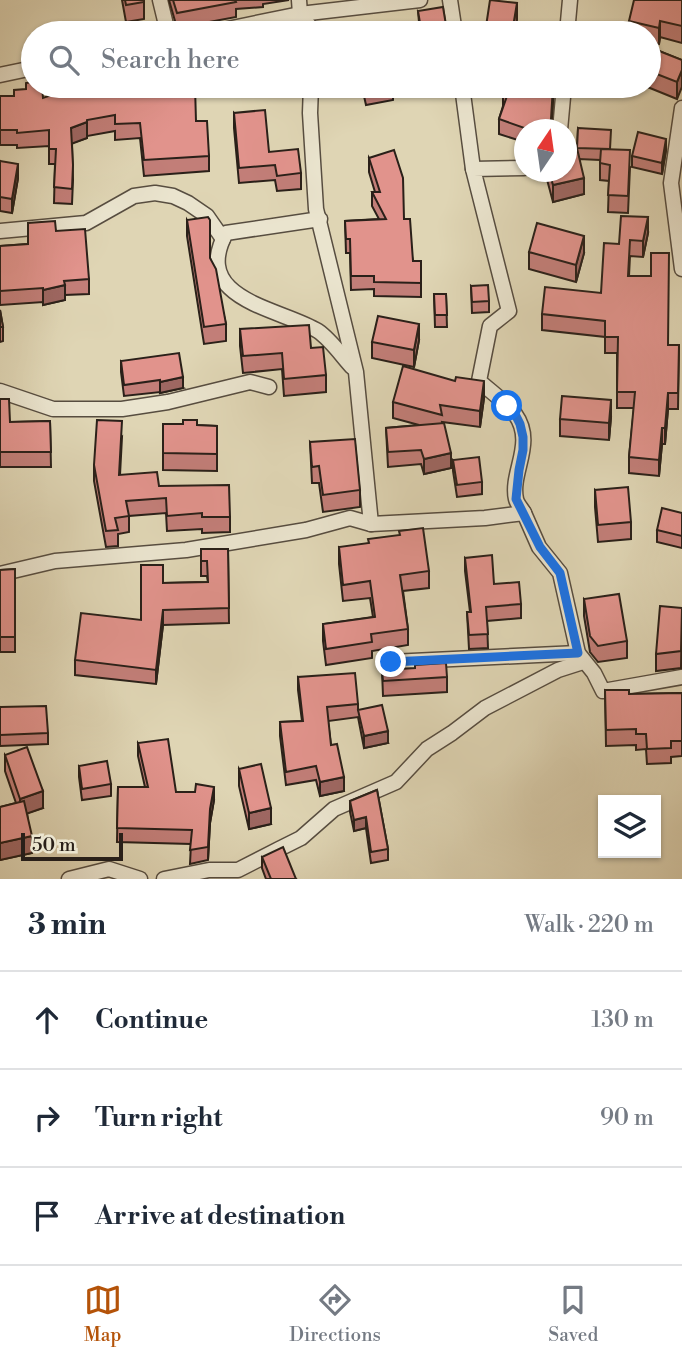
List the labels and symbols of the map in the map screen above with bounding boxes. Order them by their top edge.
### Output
north arrow [514,119,577,182]
route start [491,390,522,421]
route end [375,646,406,677]
scale bar [21,830,122,862]

